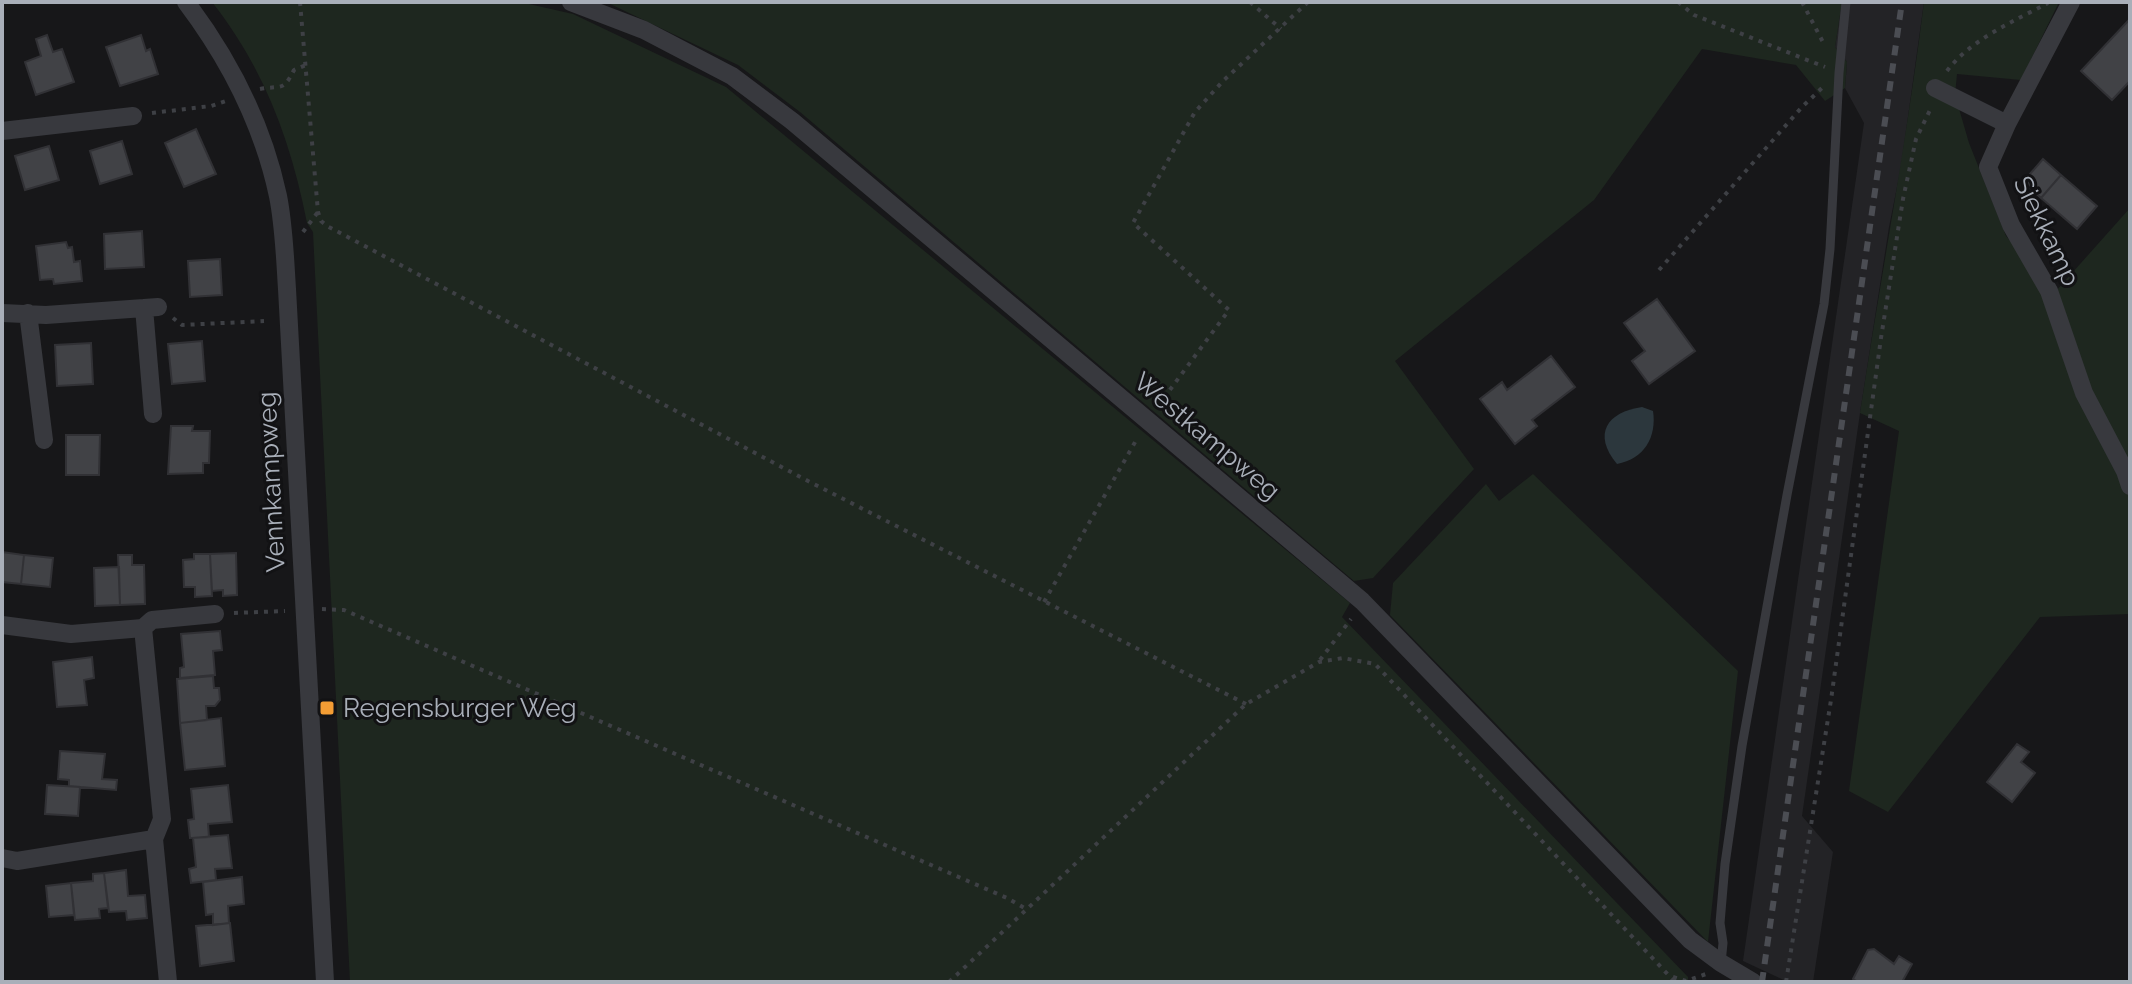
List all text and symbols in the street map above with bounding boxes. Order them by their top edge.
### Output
street label: Siekkamp [2008,171,2086,291]
street label: Westkampweg [1128,366,1286,506]
street label: Vennkampweg [251,391,291,573]
place label: Regensburger Weg [343,693,576,723]
marker: Regensburger Weg [318,699,336,717]

